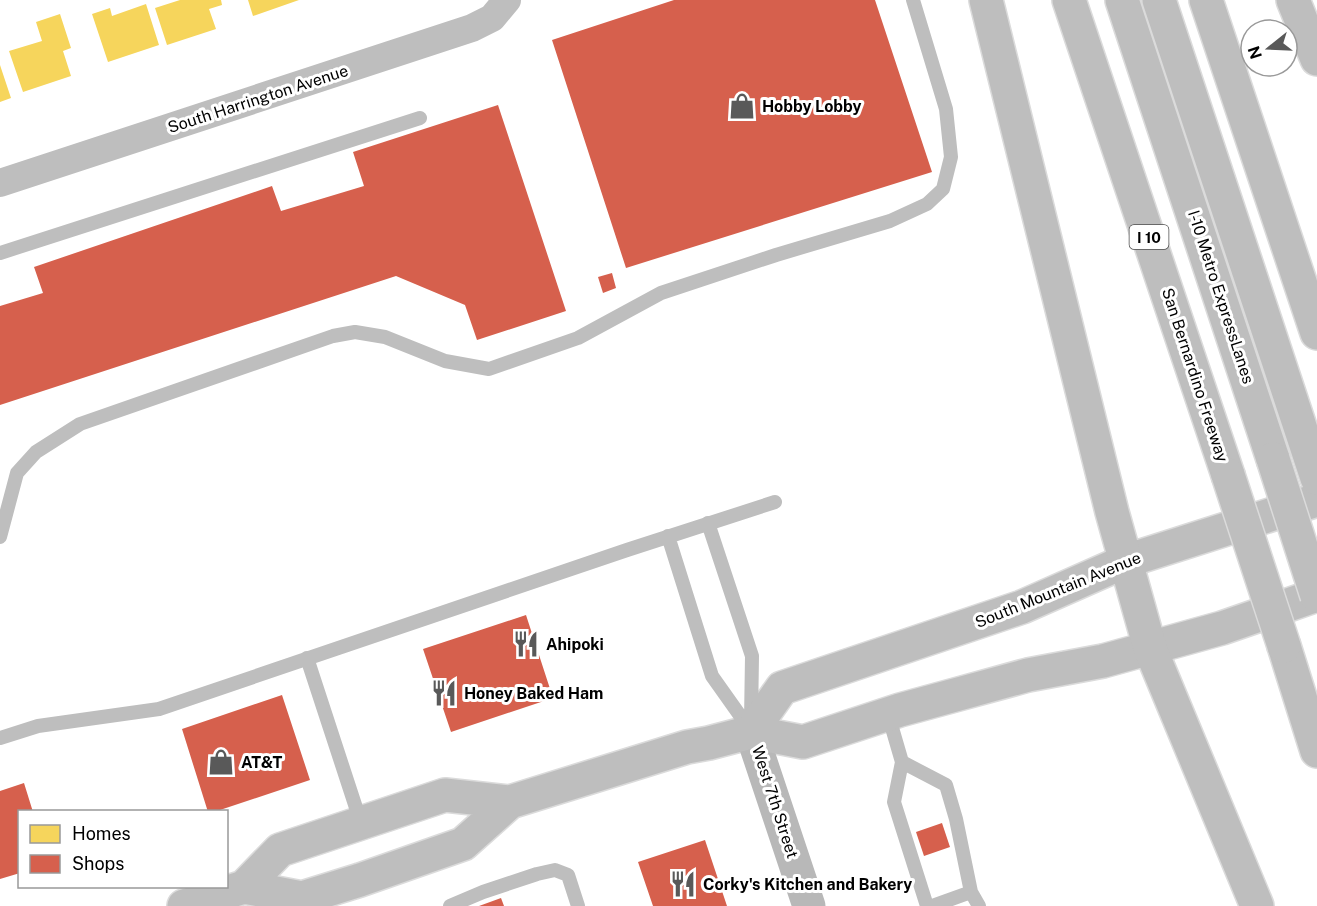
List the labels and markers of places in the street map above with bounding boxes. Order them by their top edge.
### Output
shop icon: Hobby Lobby [727,91,757,121]
place label: Hobby Lobby [762,97,862,116]
restaurant icon: Ahipoki [511,629,541,659]
place label: Ahipoki [546,635,604,654]
restaurant icon: Honey Baked Ham [429,678,459,708]
place label: Honey Baked Ham [464,684,603,703]
shop icon: AT&T [206,747,236,777]
place label: AT&T [241,753,282,772]
restaurant icon: Corky's Kitchen and Bakery [668,869,698,899]
place label: Corky's Kitchen and Bakery [703,875,912,894]

